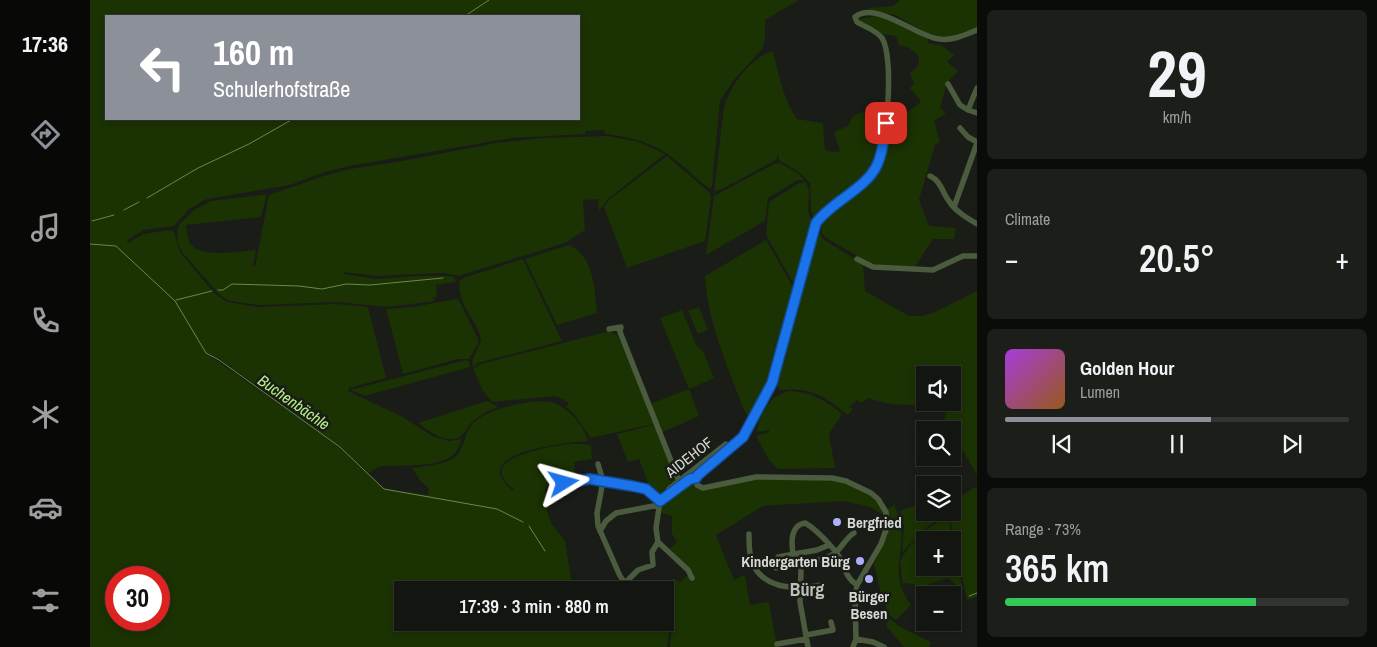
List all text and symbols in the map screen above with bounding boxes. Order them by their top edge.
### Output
text: 17:36 [22,29,68,59]
text: 160 m [213,29,294,76]
text: 29 [1147,30,1207,117]
icon: left [130,35,195,100]
text: Schulerhofstraße [213,74,350,104]
pin [865,102,907,144]
text: km/h [1163,106,1191,128]
icon: arrive [872,109,900,137]
icon: directions [28,117,63,152]
text: Climate [1005,208,1050,230]
icon: music [28,210,63,245]
text: 20.5° [1139,233,1215,284]
text: − [1005,240,1018,278]
text: + [1336,240,1349,278]
icon: phone [28,303,63,338]
text: Golden Hour [1080,355,1174,381]
map controls [916,366,961,631]
button: sound [916,366,961,411]
water label: Buchenbächle [254,369,334,435]
text: Lumen [1080,381,1120,403]
icon: climate [28,397,63,432]
button: search [916,421,961,466]
icon: previous [1048,430,1076,458]
icon: pause [1163,430,1191,458]
icon: next [1278,430,1306,458]
street label: AIDEHOF [660,432,717,483]
position arrow [537,456,589,508]
button: layers [916,476,961,521]
icon: car [28,490,63,525]
place label: Bergfried [847,512,902,533]
marker: Bergfried [831,516,843,528]
text: Range · 73% [1005,518,1081,540]
button: + [916,531,961,576]
text: 365 km [1005,543,1109,594]
place label: Kindergarten Bürg [741,551,850,572]
marker: Kindergarten Bürg [854,555,866,567]
speed limit sign: 30 [105,566,170,631]
marker: Bürger Besen [863,573,875,585]
district label: Bürg [790,577,824,602]
icon: filters [28,583,63,618]
place label: Bürger Besen [849,586,889,624]
button: − [916,586,961,631]
text: 17:39 · 3 min · 880 m [459,593,609,619]

